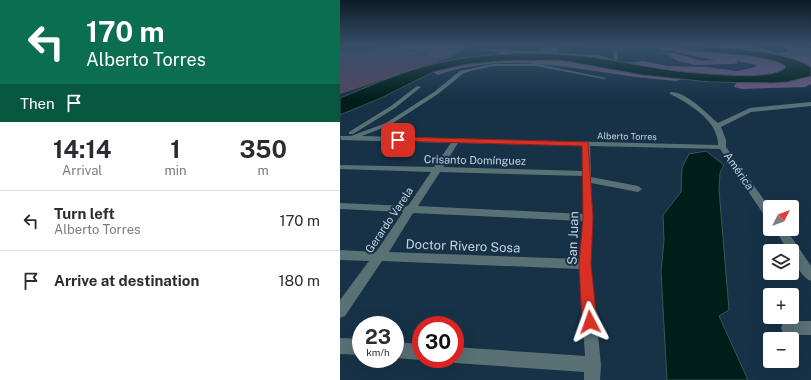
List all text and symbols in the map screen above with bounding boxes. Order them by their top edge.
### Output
text: 170 m [86,15,165,48]
icon: left [20,16,72,68]
text: Alberto Torres [86,49,206,70]
icon: arrive [63,92,85,114]
text: Then [20,95,55,112]
pin [381,123,415,157]
icon: arrive [387,129,409,151]
street label: Alberto Torres [597,130,657,142]
text: 14:14 [53,135,111,163]
text: 1 [170,135,181,163]
text: 350 [239,135,287,163]
street label: América [722,150,756,192]
street label: Crisanto Domínguez [424,153,526,167]
text: Arrival [62,163,102,178]
text: min [164,163,186,178]
text: m [258,163,269,178]
street label: Gerardo Varela [363,185,415,255]
north arrow [763,200,799,236]
map controls [763,200,799,368]
text: Turn left [54,205,115,222]
icon: left [20,210,42,232]
street label: San Juan [565,211,581,265]
text: 170 m [279,212,320,229]
text: Alberto Torres [54,222,141,237]
street label: Doctor Rivero Sosa [405,237,521,255]
button: layers [763,244,799,280]
icon: arrive [20,270,42,292]
text: Arrive at destination [54,272,199,289]
text: 180 m [278,272,320,289]
button: + [763,288,799,324]
position arrow [569,301,611,343]
speed limit sign: 30 [412,316,464,368]
text: 23 [365,325,391,349]
button: − [763,332,799,368]
text: km/h [366,346,390,358]

